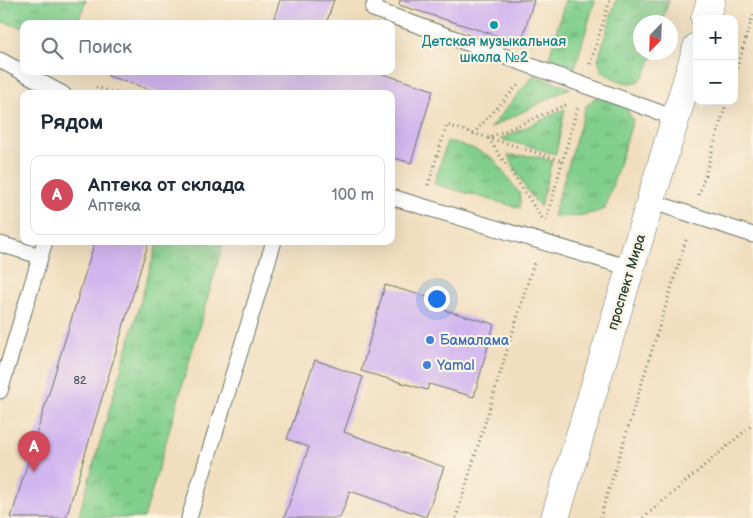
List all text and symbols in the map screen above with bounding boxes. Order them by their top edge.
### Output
north arrow [633,15,678,60]
map controls [693,15,738,105]
button: + [693,15,738,60]
marker: Детская музыкальная школа №2 [488,19,500,31]
search box [20,20,395,75]
place label: Детская музыкальная школа №2 [422,33,567,66]
icon: search [38,34,66,62]
text: Поиск [78,36,132,59]
button: − [693,60,738,105]
text: Рядом [40,110,103,135]
text: Аптека от склада [88,174,245,197]
text: A [52,186,62,205]
text: 100 m [331,186,374,205]
text: Аптека [88,197,141,216]
street label: проспект Мира [604,231,649,332]
your location [424,286,450,312]
place label: Бамалама [440,332,510,349]
marker: Бамалама [424,334,436,346]
place label: Yamal [436,357,475,374]
marker: Yamal [421,359,433,371]
house number: 82 [74,374,87,387]
pin: A [18,431,50,472]

